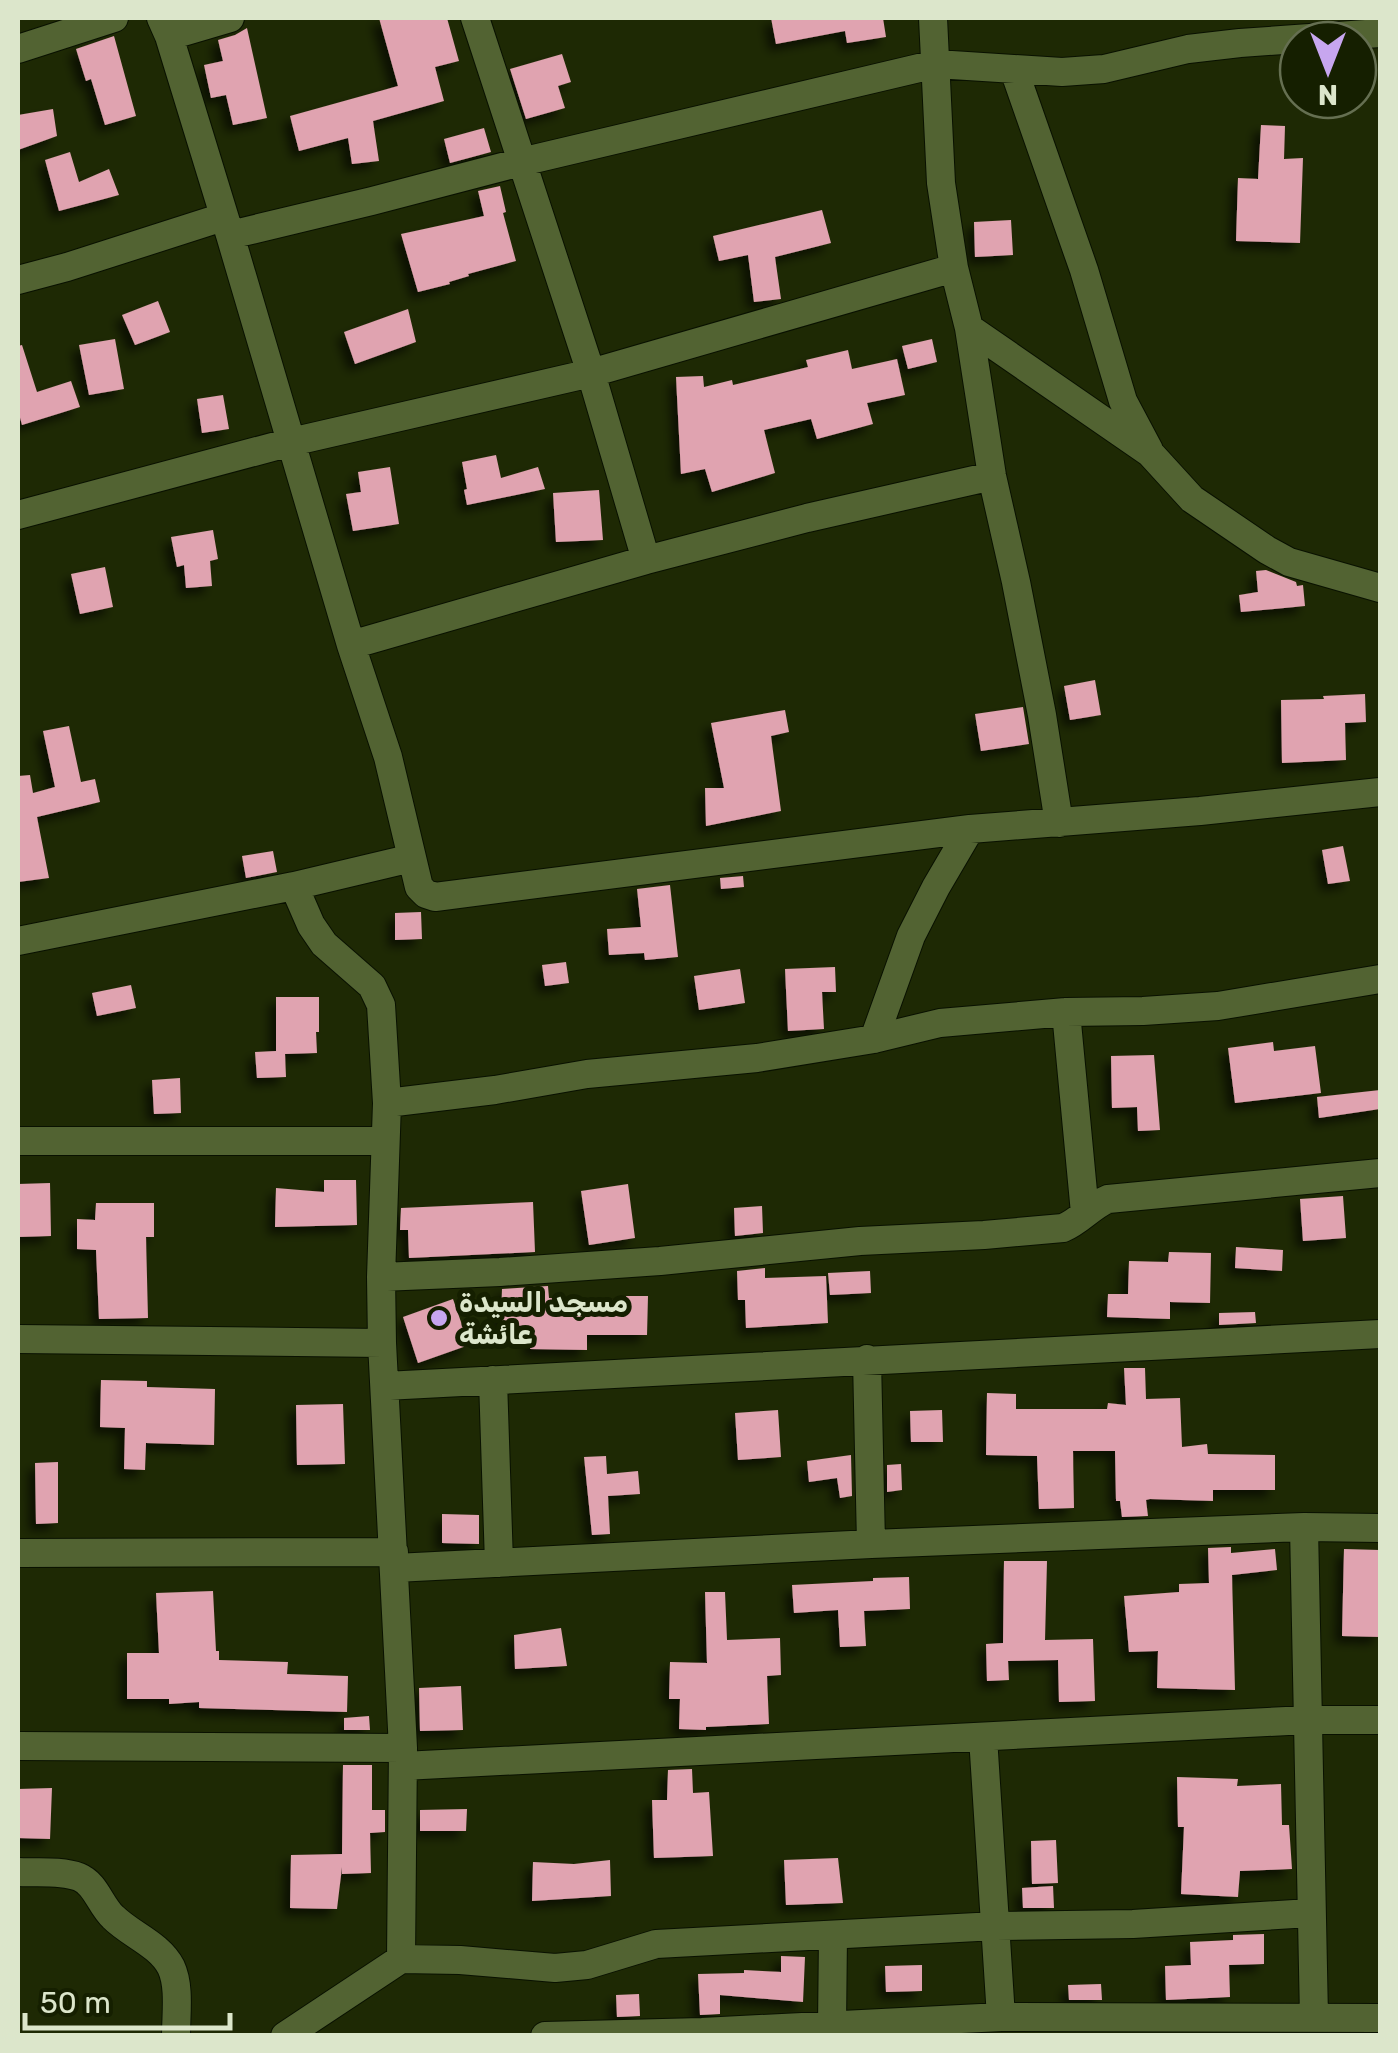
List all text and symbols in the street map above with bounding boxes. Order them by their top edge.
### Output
north arrow [1278,20,1378,120]
text: N [1318,78,1338,111]
place label: مسجد السيدة عائشة [459,1286,628,1351]
marker: مسجد السيدة عائشة [428,1307,450,1329]
scale bar [25,1968,230,2030]
text: 50 m [40,1985,111,2021]

